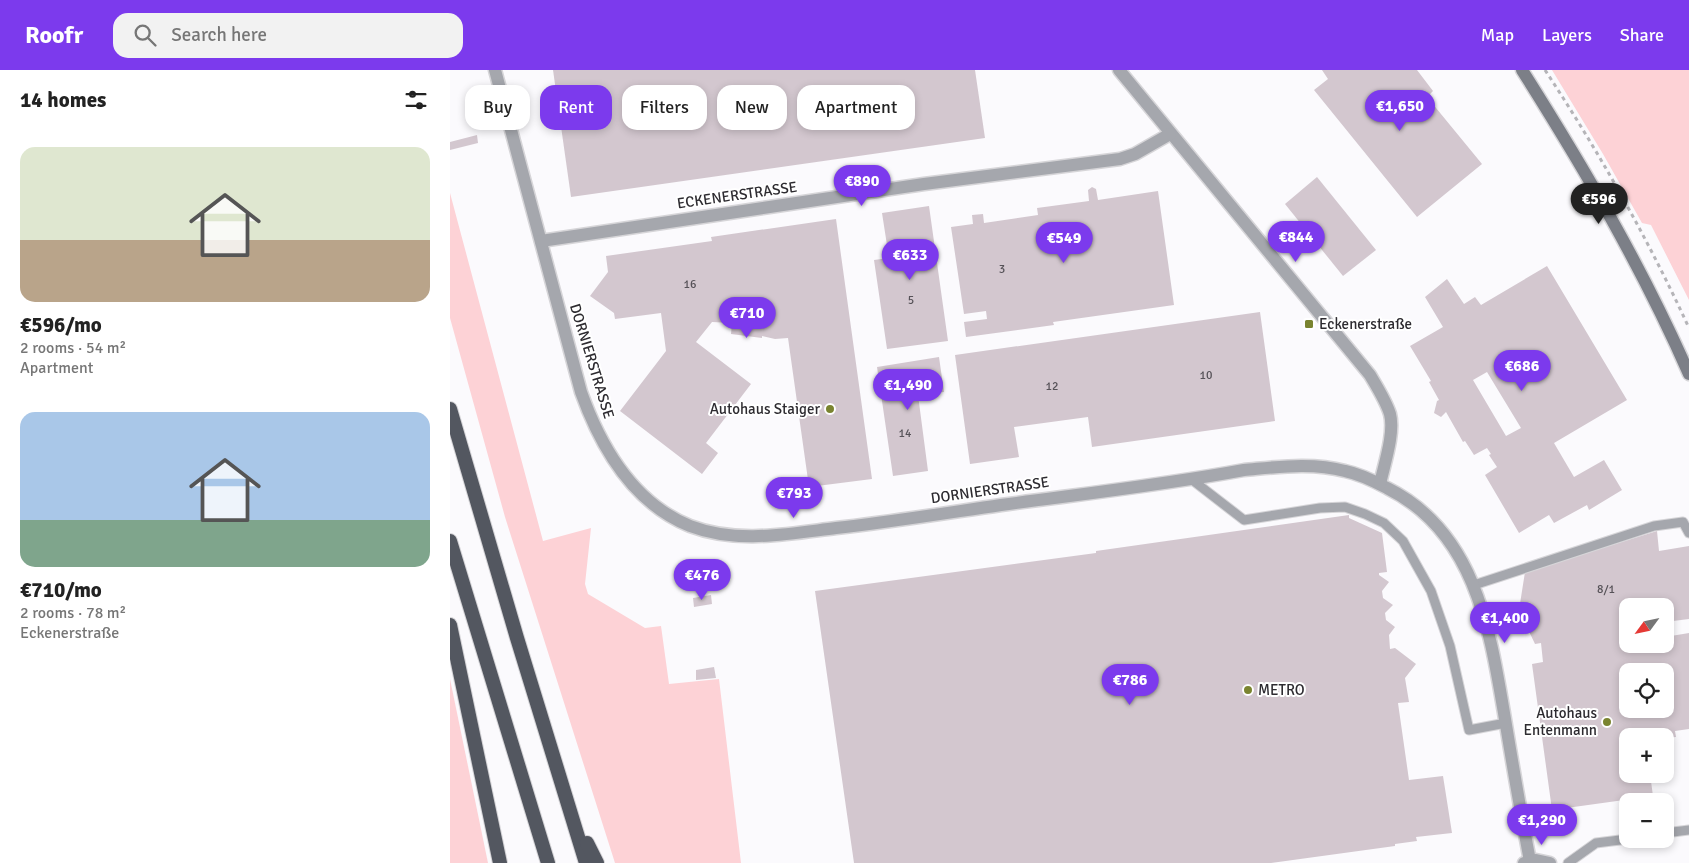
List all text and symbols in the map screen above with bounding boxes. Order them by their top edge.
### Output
search box [113,13,463,58]
text: Roofr [25,20,83,50]
icon: search [131,21,159,49]
text: Search here [171,23,267,47]
text: Map [1481,24,1514,46]
text: Layers [1542,24,1592,46]
text: Share [1620,24,1664,46]
chip: Buy [465,85,530,130]
chip: Rent [540,85,612,130]
chip: Filters [622,85,707,130]
chip: New [717,85,787,130]
chip: Apartment [797,85,915,130]
icon: filters [402,86,430,114]
text: 14 homes [20,87,106,113]
pin: €1,650 [1359,90,1441,132]
text: €1,650 [1376,96,1424,116]
pin: €890 [832,164,892,207]
text: €890 [845,171,879,191]
street label: ECKENERSTRASSE [676,178,798,212]
icon: home [180,180,270,270]
pin: €596 [1569,182,1629,225]
text: €596 [1582,189,1616,209]
pin: €844 [1266,220,1326,263]
pin: €549 [1034,222,1094,264]
text: €844 [1279,227,1313,247]
text: €549 [1047,228,1081,248]
pin: €633 [880,238,940,281]
text: €633 [893,245,927,265]
house number: 3 [999,262,1005,277]
house number: 16 [684,277,696,292]
house number: 5 [908,293,914,308]
pin: €710 [717,296,777,339]
street label: DORNIERSTRASSE [566,301,618,421]
text: €710 [730,303,764,323]
text: €596/mo [20,312,102,338]
place label: Eckenerstraße [1319,315,1412,333]
marker: Eckenerstraße [1303,318,1315,330]
text: 2 rooms · 54 m² [20,338,126,358]
pin: €686 [1492,350,1552,392]
text: €686 [1505,356,1539,376]
text: Apartment [20,358,93,378]
pin: €1,490 [867,368,949,411]
house number: 10 [1200,368,1212,383]
text: €1,490 [884,375,932,395]
house number: 12 [1046,379,1058,394]
place label: Autohaus Staiger [710,400,820,418]
marker: Autohaus Staiger [824,403,836,415]
house number: 14 [899,426,912,441]
icon: home [180,445,270,535]
street label: DORNIERSTRASSE [930,473,1050,507]
pin: €793 [764,476,824,519]
text: €793 [777,483,811,503]
pin: €476 [672,558,732,601]
text: €476 [685,565,719,585]
text: €710/mo [20,577,102,603]
house number: 8/1 [1597,582,1615,597]
north arrow [1619,598,1674,652]
map controls [1619,598,1674,848]
pin: €1,400 [1464,602,1546,644]
text: 2 rooms · 78 m² [20,603,126,623]
text: €1,400 [1481,608,1529,628]
text: Eckenerstraße [20,623,119,643]
button: locate [1619,663,1674,718]
pin: €786 [1100,664,1160,706]
text: €786 [1113,670,1147,690]
place label: METRO [1258,681,1305,699]
marker: METRO [1242,684,1254,696]
place label: Autohaus Entenmann [1524,704,1597,739]
marker: Autohaus Entenmann [1601,716,1613,728]
button: + [1619,728,1674,783]
button: − [1619,793,1674,848]
pin: €1,290 [1501,804,1583,846]
text: €1,290 [1518,810,1566,830]

